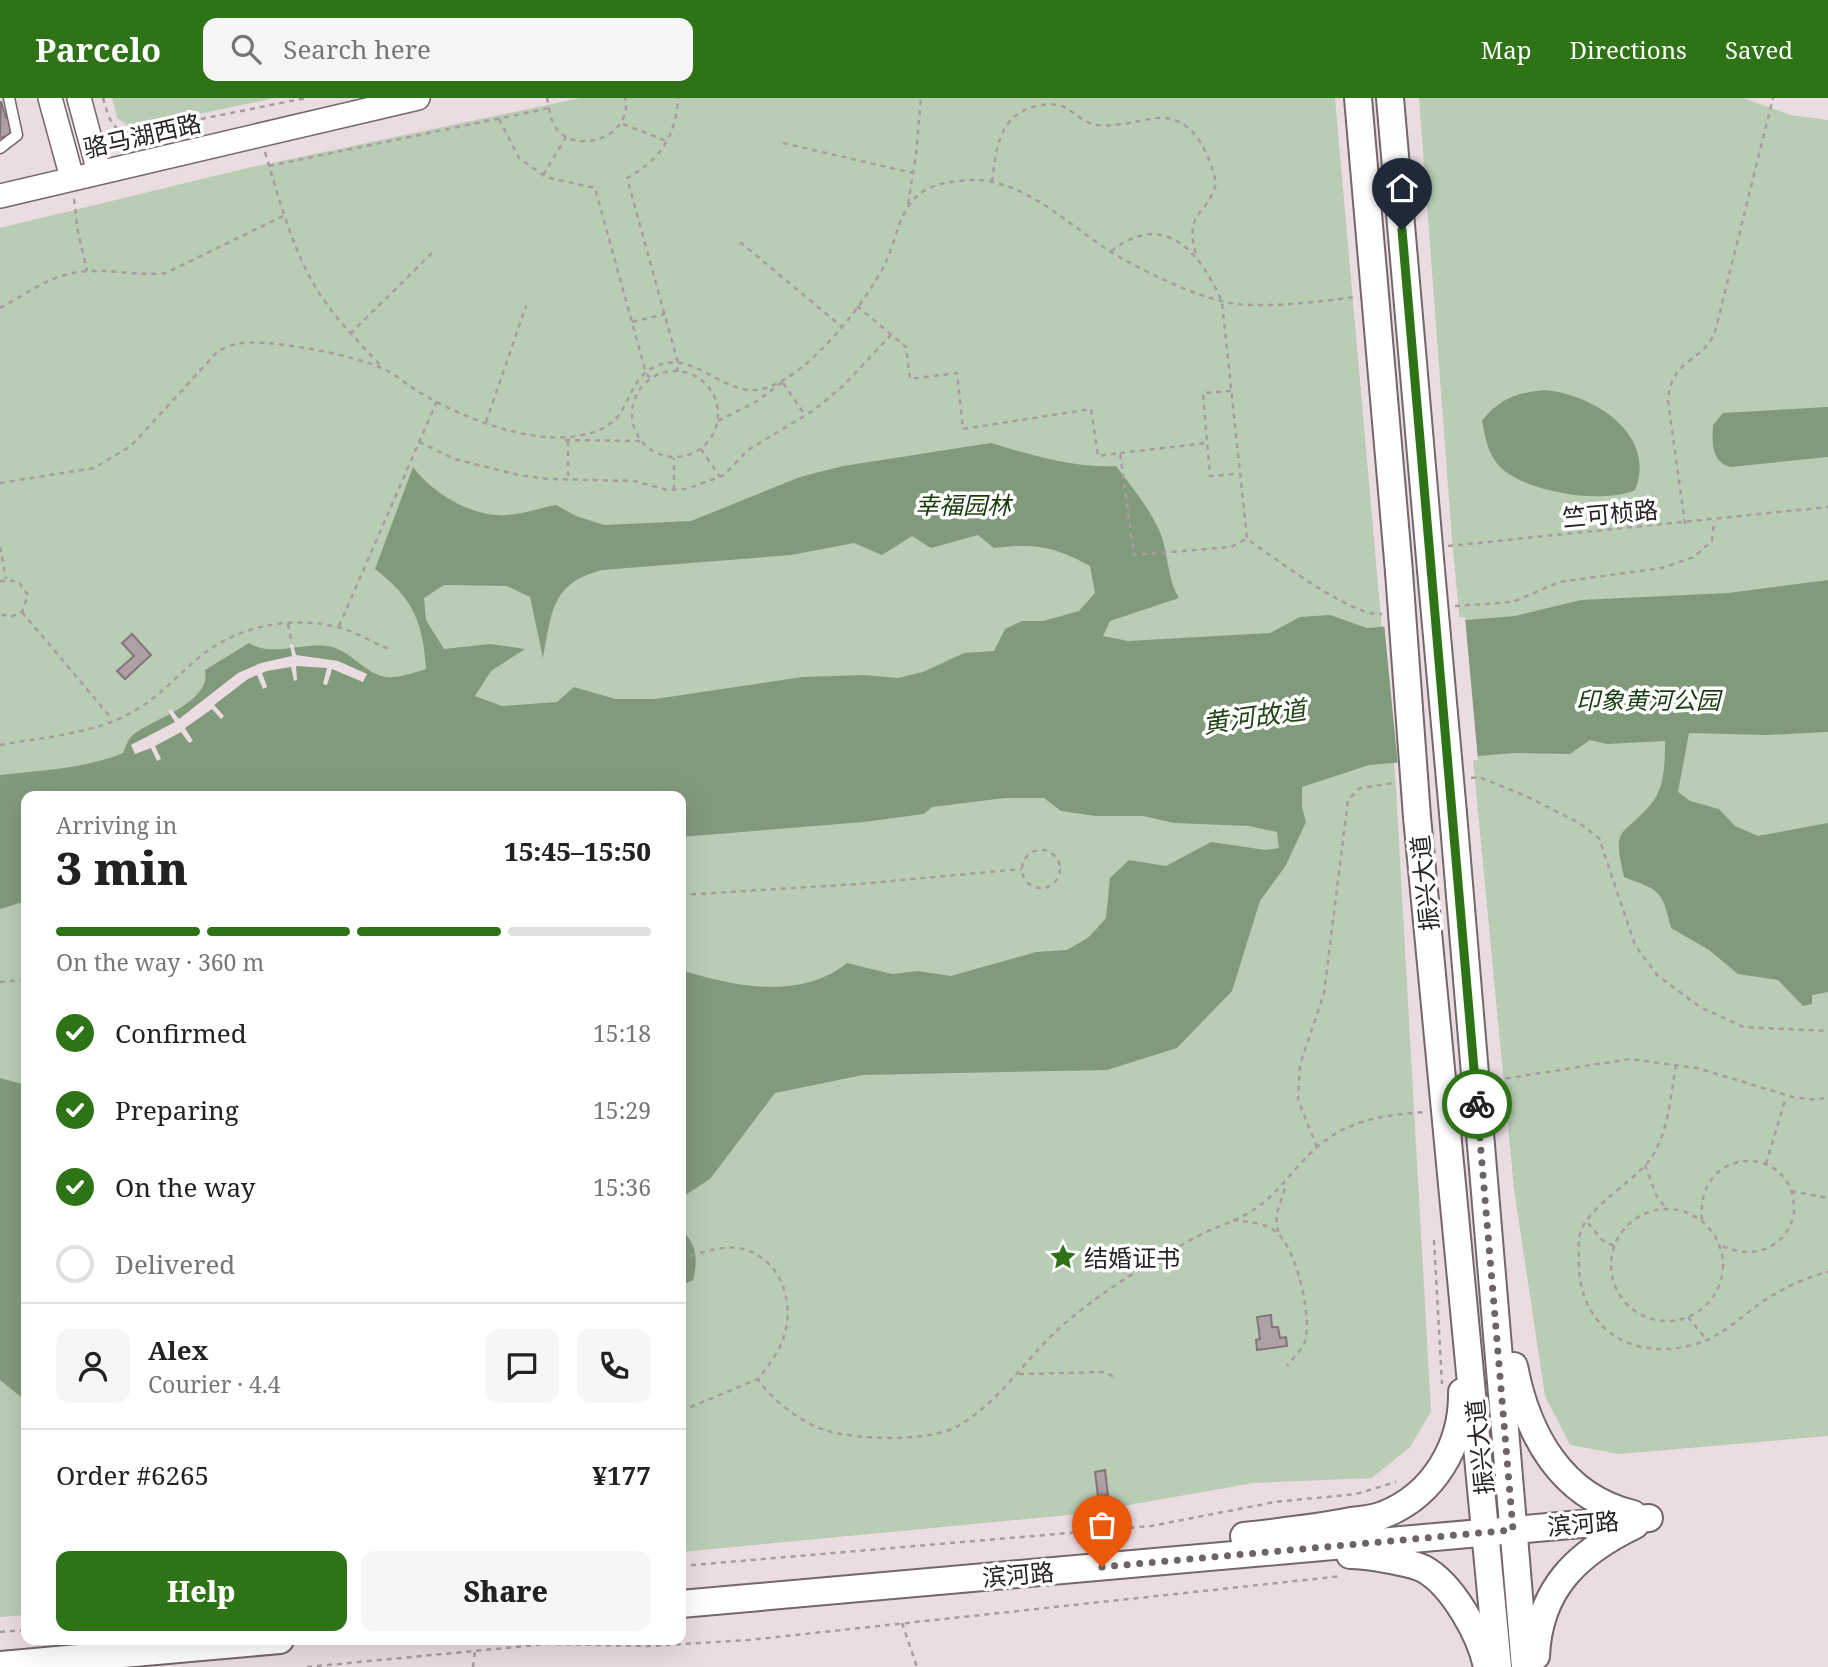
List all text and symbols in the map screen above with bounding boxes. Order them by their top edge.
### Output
search box [203,18,693,81]
text: Parcelo [35,27,161,72]
icon: search [227,30,265,68]
text: Search here [283,31,431,67]
text: Map [1481,33,1532,66]
text: Directions [1570,33,1687,66]
text: Saved [1725,33,1793,66]
street label: 骆马湖西路 [80,105,204,165]
pin [1372,158,1432,230]
icon: home [1383,169,1421,207]
park label: 幸福园林 [915,488,1014,521]
street label: 竺可桢路 [1561,492,1659,534]
park label: 印象黄河公园 [1576,683,1723,716]
water label: 黄河故道 [1200,690,1312,741]
text: Arriving in [56,809,177,841]
text: 15:45–15:50 [504,833,651,869]
street label: 振兴大道 [1403,834,1445,932]
text: 3 min [56,836,188,898]
text: On the way · 360 m [56,946,264,978]
icon: check [56,1014,94,1052]
text: Confirmed [115,1015,247,1051]
text: 15:18 [593,1017,651,1049]
courier [1442,1069,1512,1139]
icon: bike [1458,1085,1496,1123]
icon: check [56,1091,94,1129]
text: Preparing [115,1092,239,1128]
text: 15:29 [593,1094,651,1126]
icon: check [56,1168,94,1206]
text: On the way [115,1169,255,1205]
text: 15:36 [593,1171,651,1203]
place label: 结婚证书 [1084,1241,1180,1274]
place icon: 结婚证书 [1048,1242,1078,1272]
text: Delivered [115,1246,235,1282]
button: person [56,1329,130,1403]
button: chat [485,1329,559,1403]
button: phone [577,1329,651,1403]
text: Alex [148,1332,208,1368]
text: Courier · 4.4 [148,1368,281,1400]
street label: 振兴大道 [1458,1398,1500,1496]
text: Order #6265 [56,1457,209,1493]
text: ¥177 [592,1457,651,1493]
pin [1072,1495,1132,1567]
street label: 滨河路 [1546,1503,1620,1543]
icon: bag [1083,1506,1121,1544]
button: Help [56,1551,347,1631]
button: Share [361,1551,651,1631]
street label: 滨河路 [981,1554,1055,1594]

